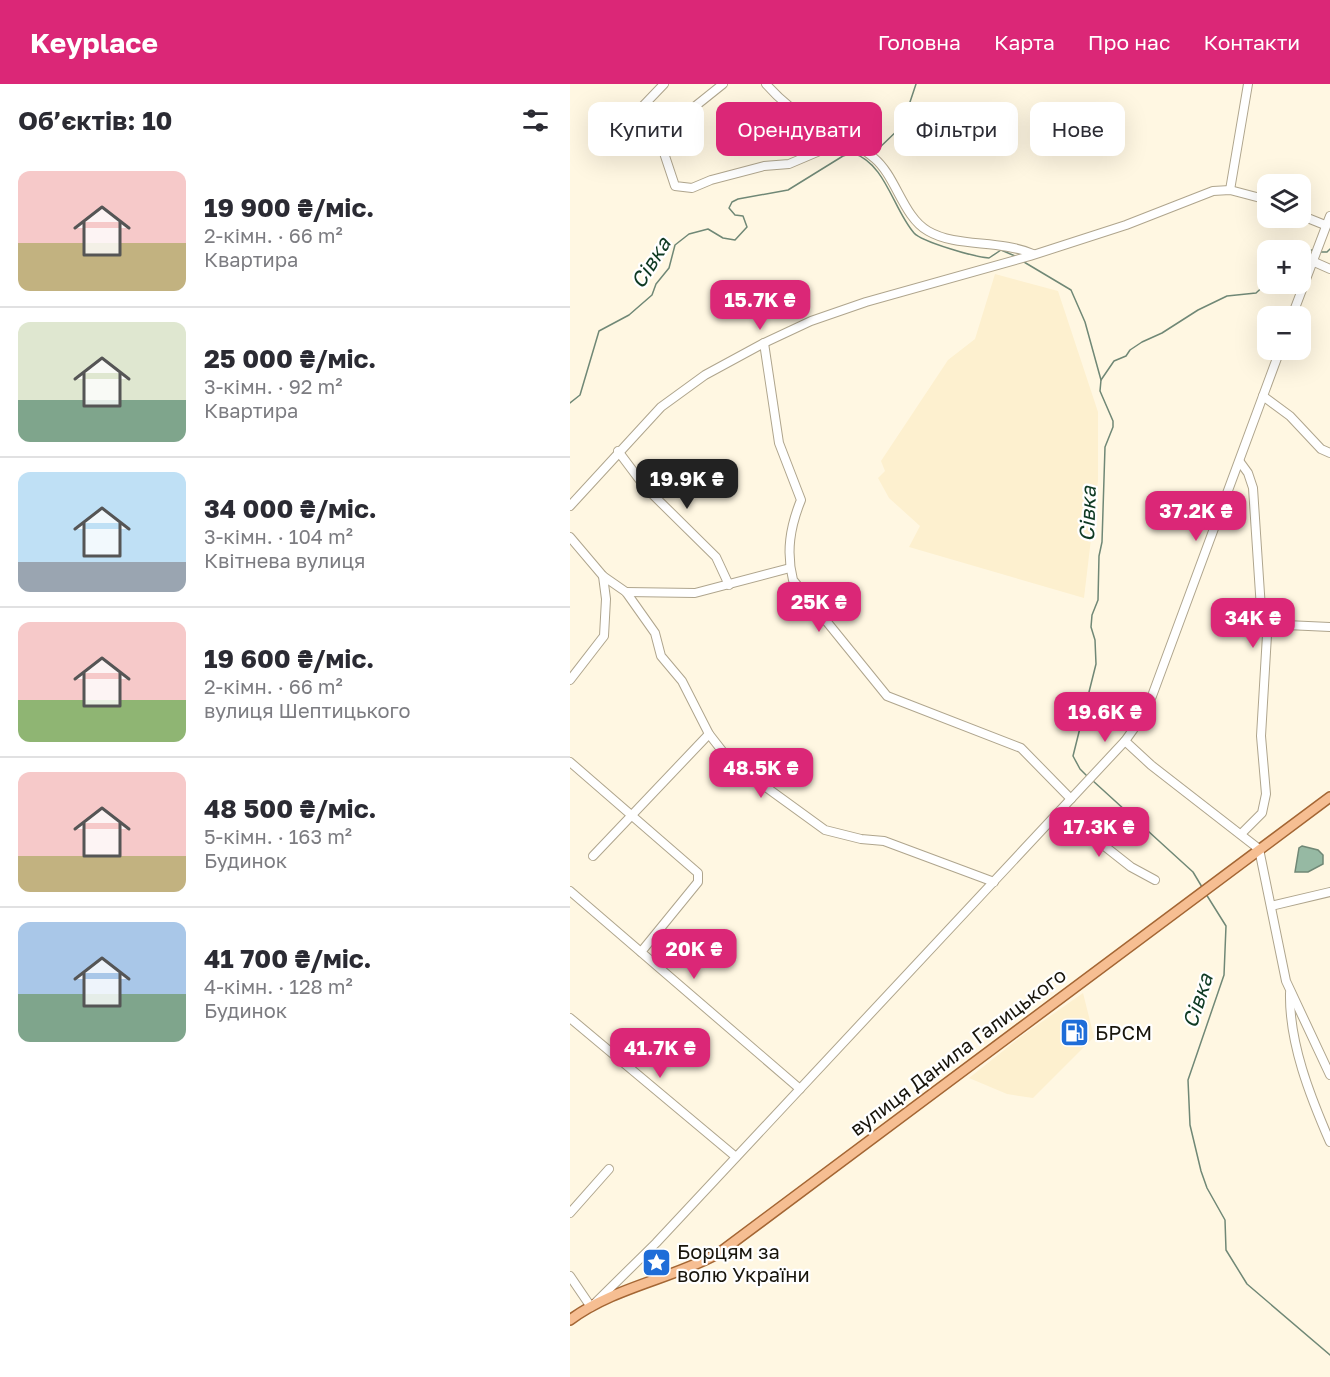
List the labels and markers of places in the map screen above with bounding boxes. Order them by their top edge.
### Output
pin: 15.7K ₴ [705,280,815,331]
pin: 19.9K ₴ [632,459,742,510]
pin: 37.2K ₴ [1141,491,1251,542]
pin: 25K ₴ [777,582,861,633]
pin: 34K ₴ [1211,598,1295,649]
pin: 19.6K ₴ [1050,692,1160,743]
pin: 48.5K ₴ [706,748,816,799]
pin: 17.3K ₴ [1044,807,1154,858]
pin: 20K ₴ [652,929,736,980]
fuel station icon: БРСМ [1058,1017,1090,1049]
place label: БРСМ [1095,1020,1152,1044]
pin: 41.7K ₴ [605,1028,715,1079]
place label: Борцям за волю України [677,1239,810,1286]
place icon: Борцям за волю України [640,1247,672,1279]

